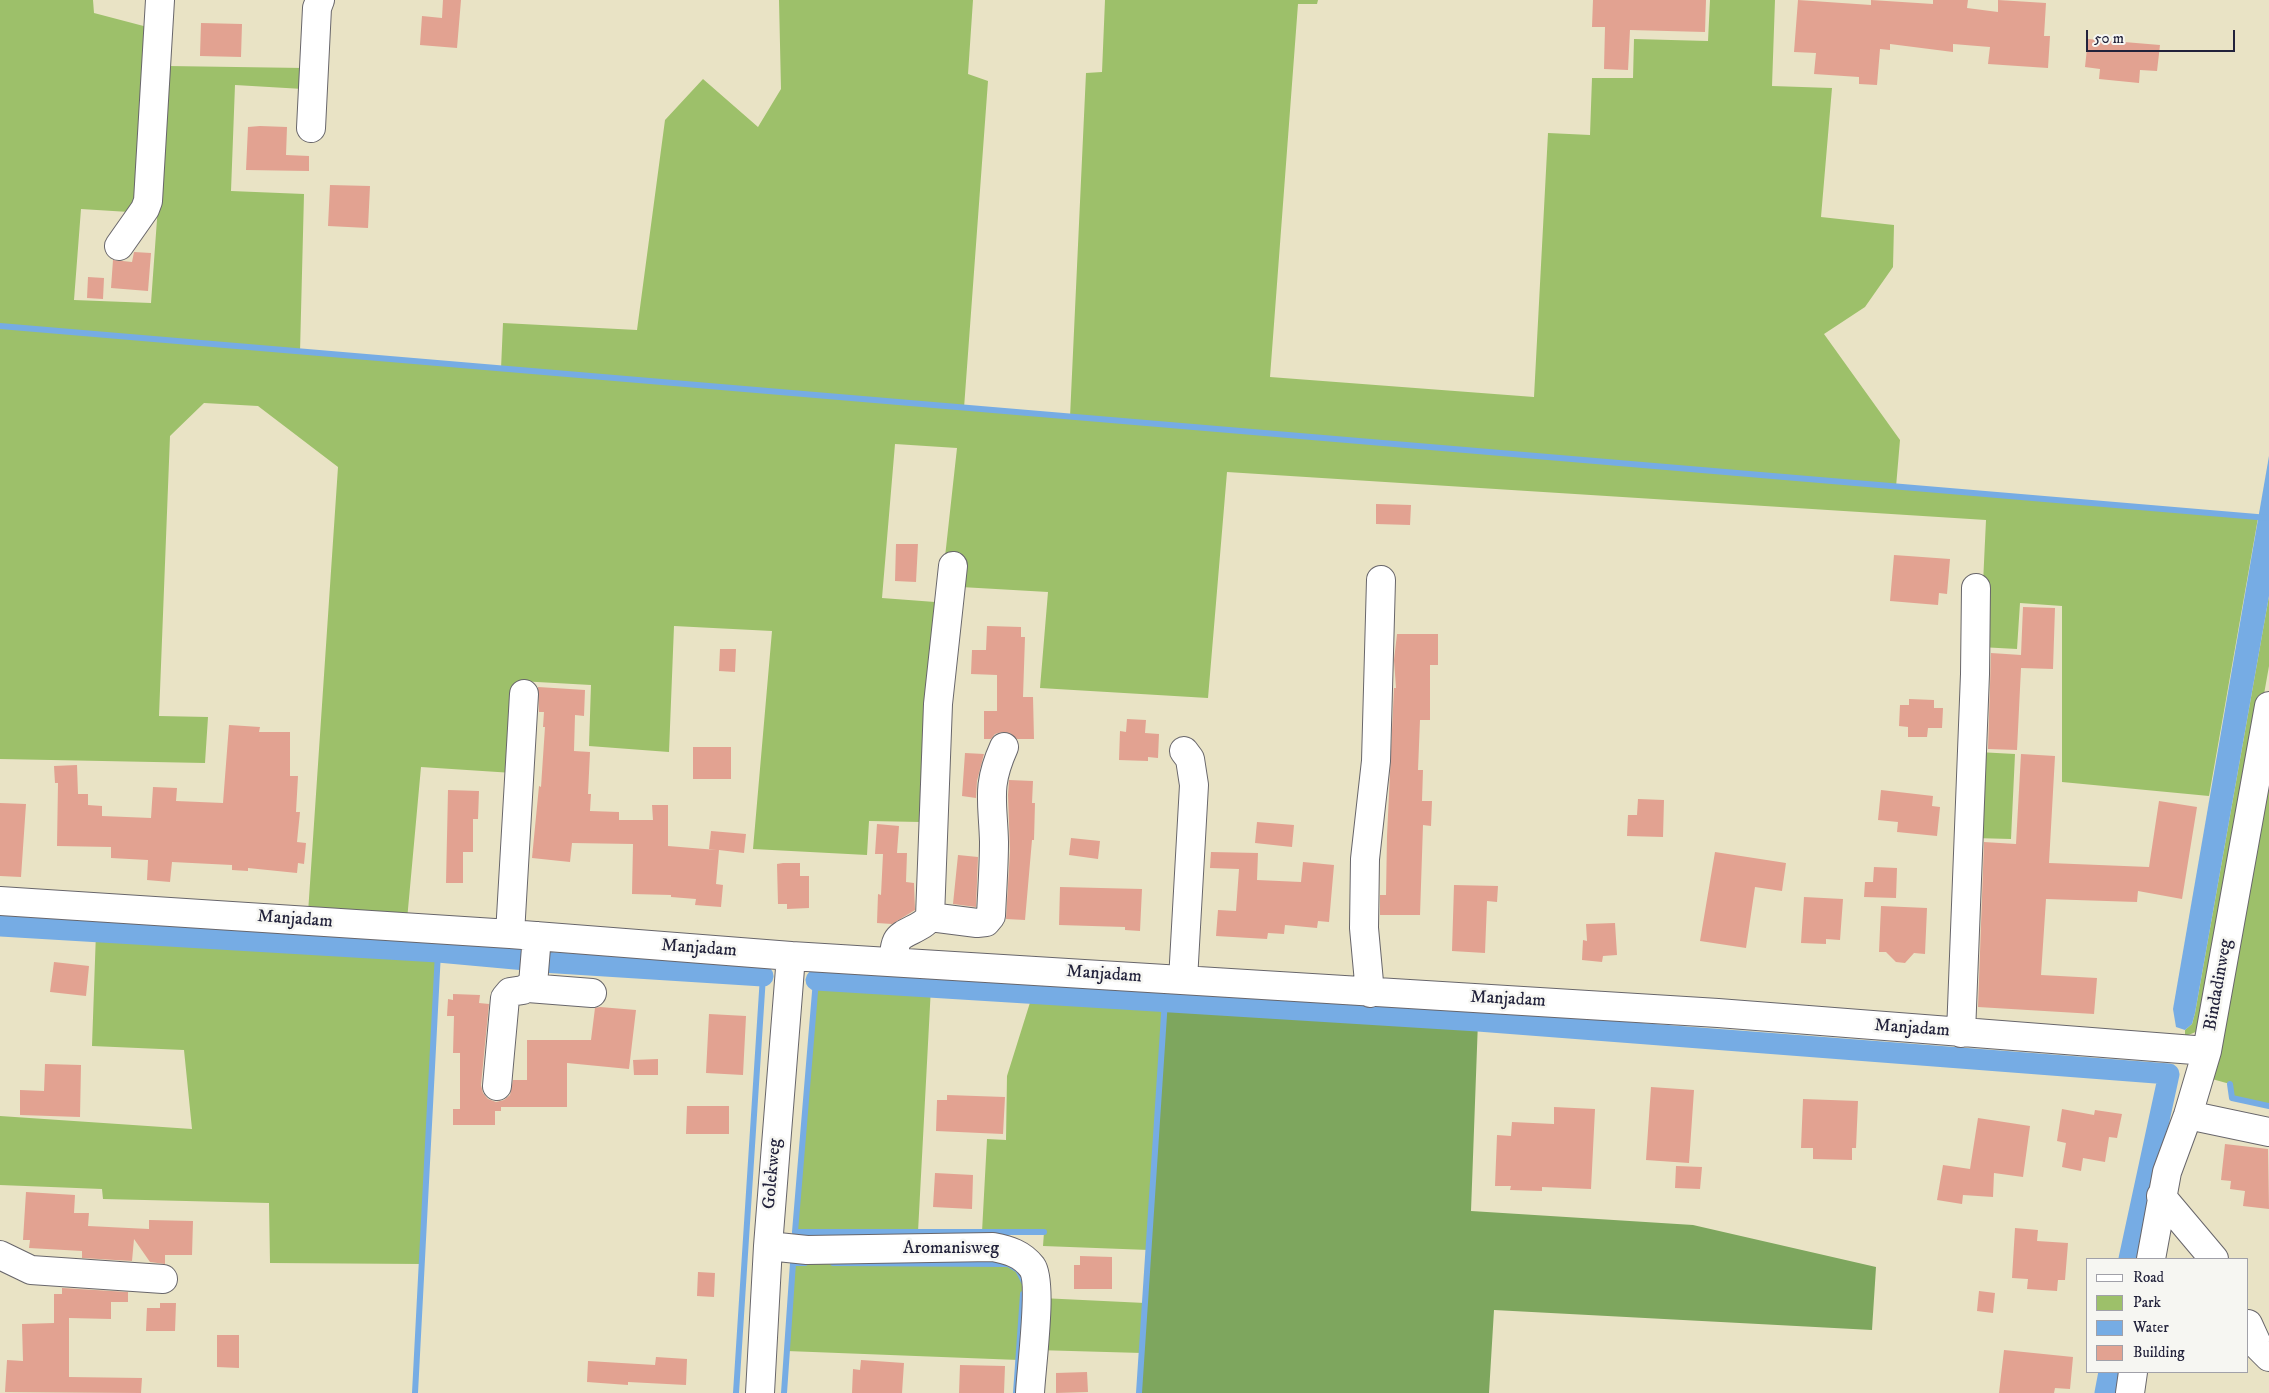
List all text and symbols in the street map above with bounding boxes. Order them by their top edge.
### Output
scale bar [2089,20,2238,52]
text: 50 m [2094,29,2124,48]
street label: Manjadam [257,907,333,933]
street label: Manjadam [661,936,737,962]
street label: Bindadinweg [2200,938,2238,1032]
street label: Manjadam [1066,962,1142,988]
street label: Manjadam [1470,987,1546,1013]
street label: Manjadam [1874,1016,1950,1042]
street label: Golekweg [759,1138,787,1210]
street label: Aromanisweg [903,1238,999,1260]
legend [2086,1258,2249,1373]
text: Road [2133,1268,2164,1287]
text: Park [2133,1293,2161,1312]
text: Water [2133,1318,2169,1337]
text: Building [2133,1343,2185,1362]

